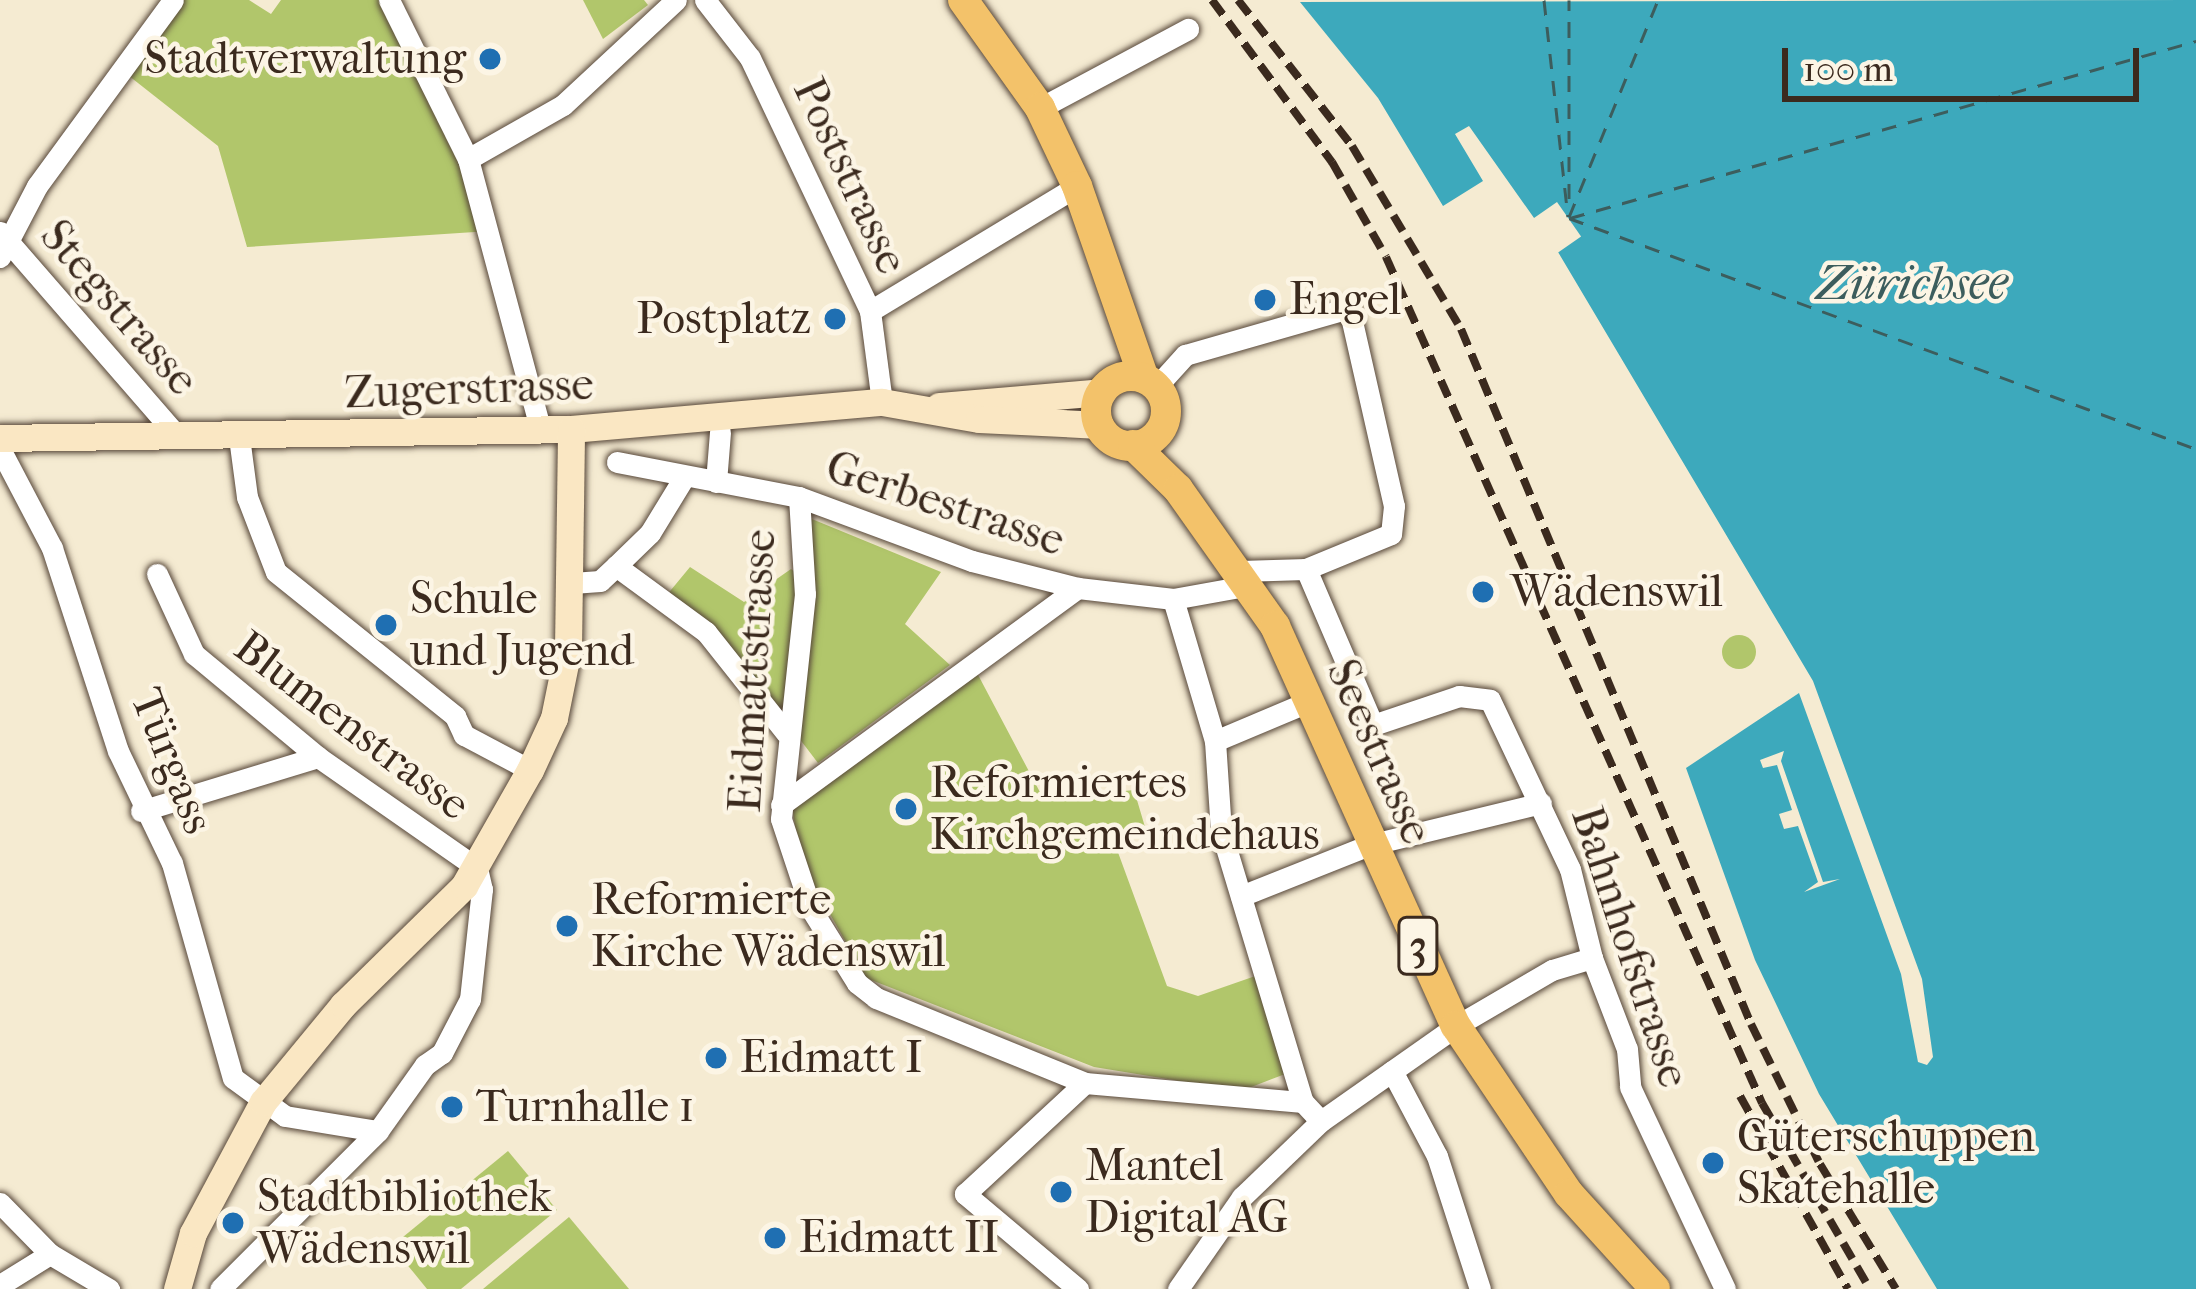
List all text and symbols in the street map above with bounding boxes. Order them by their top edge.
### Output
scale bar [1788,24,2145,98]
place label: Stadtverwaltung [144,32,466,86]
marker: Stadtverwaltung [477,46,503,72]
text: 100 m [1803,48,1893,90]
street label: Poststrasse [781,70,919,282]
street label: Stegstrasse [29,210,209,406]
water label: Zürichsee [1817,255,2007,313]
place label: Engel [1289,273,1401,327]
marker: Engel [1252,287,1278,313]
place label: Postplatz [636,292,811,346]
marker: Postplatz [822,306,848,332]
street label: Zugerstrasse [343,358,595,420]
street label: Gerbestrasse [819,440,1071,568]
street label: Eidmattstrasse [719,528,787,814]
place label: Wädenswil [1510,565,1723,619]
place label: Schule und Jugend [410,572,634,678]
marker: Wädenswil [1467,576,1499,608]
marker: Schule und Jugend [373,612,399,638]
street label: Blumenstrasse [224,620,480,832]
street label: Seestrasse [1315,652,1443,852]
street label: Türgass [119,681,225,841]
place label: Reformiertes Kirchgemeindehaus [930,756,1319,862]
marker: Reformiertes Kirchgemeindehaus [893,796,919,822]
street label: Bahnhofstrasse [1559,800,1701,1094]
place label: Reformierte Kirche Wädenswil [591,873,946,979]
road number: 3 [1397,910,1439,982]
marker: Reformierte Kirche Wädenswil [554,913,580,939]
place label: Eidmatt I [740,1031,923,1085]
marker: Eidmatt I [703,1045,729,1071]
place label: Turnhalle 1 [476,1080,695,1134]
marker: Turnhalle 1 [439,1094,465,1120]
place label: Güterschuppen Skatehalle [1737,1110,2035,1216]
place label: Mantel Digital AG [1085,1139,1289,1245]
marker: Güterschuppen Skatehalle [1700,1150,1726,1176]
place label: Stadtbibliothek Wädenswil [257,1170,552,1276]
marker: Mantel Digital AG [1048,1179,1074,1205]
marker: Stadtbibliothek Wädenswil [220,1210,246,1236]
place label: Eidmatt II [799,1211,999,1265]
marker: Eidmatt II [762,1225,788,1251]

